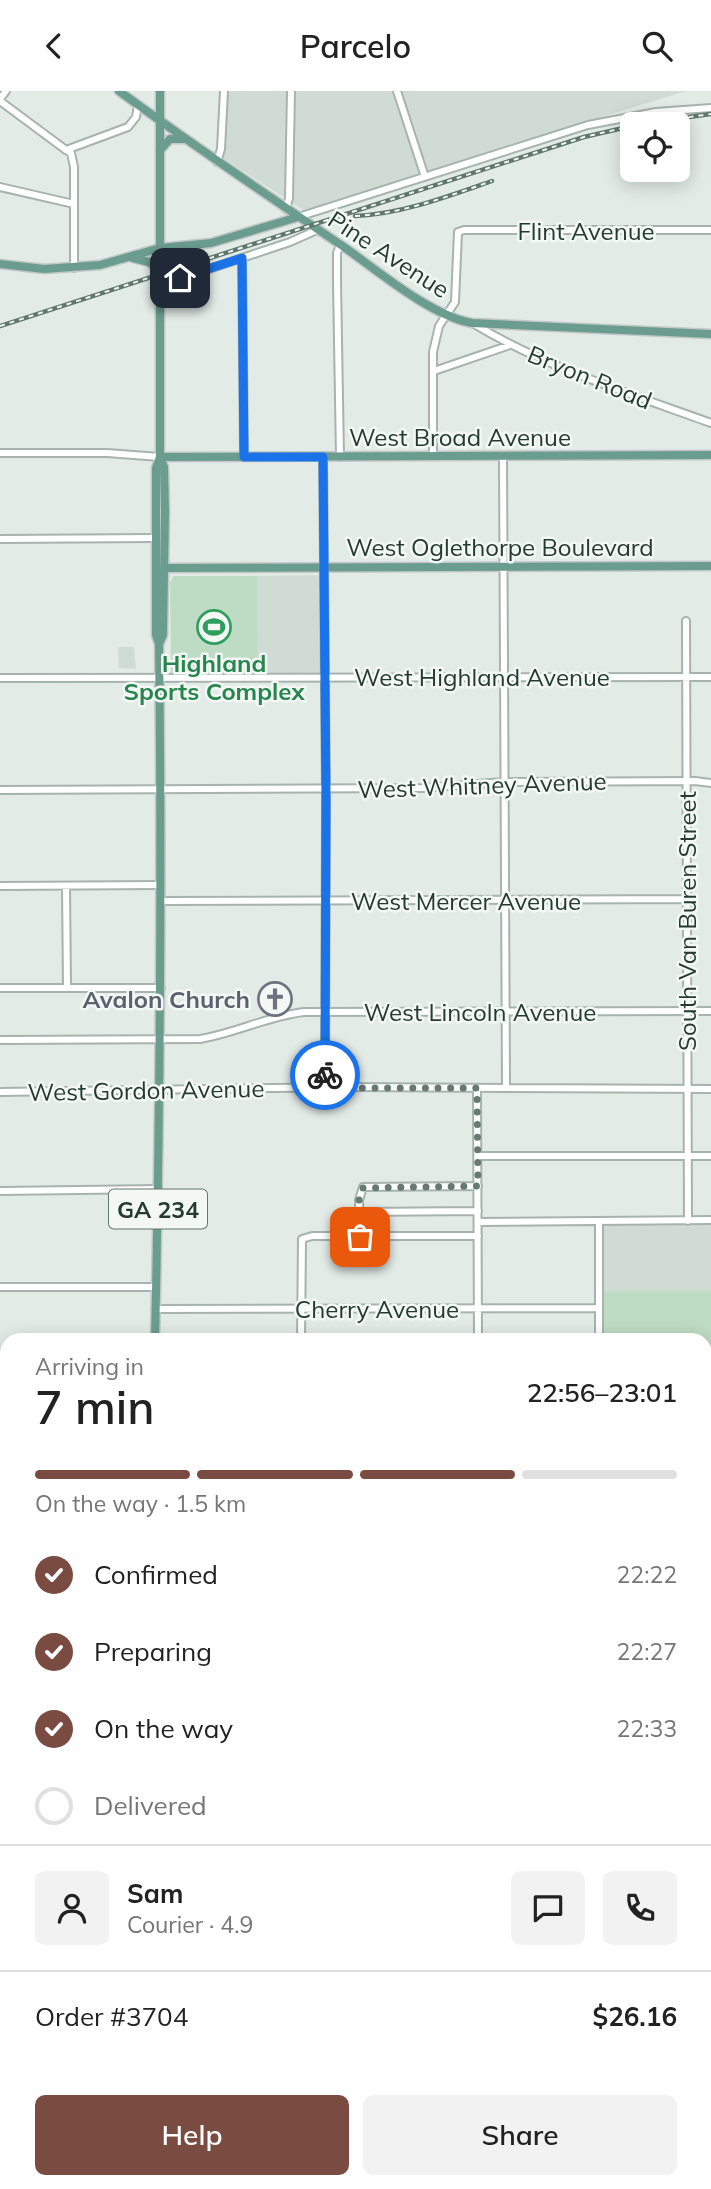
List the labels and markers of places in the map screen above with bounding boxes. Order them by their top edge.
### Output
pin [150,248,210,308]
sports icon: Highland Sports Complex [195,608,233,646]
place label: Highland Sports Complex [123,648,305,706]
church icon: Avalon Church [256,980,294,1018]
place label: Avalon Church [82,984,250,1014]
pin [330,1207,390,1267]

